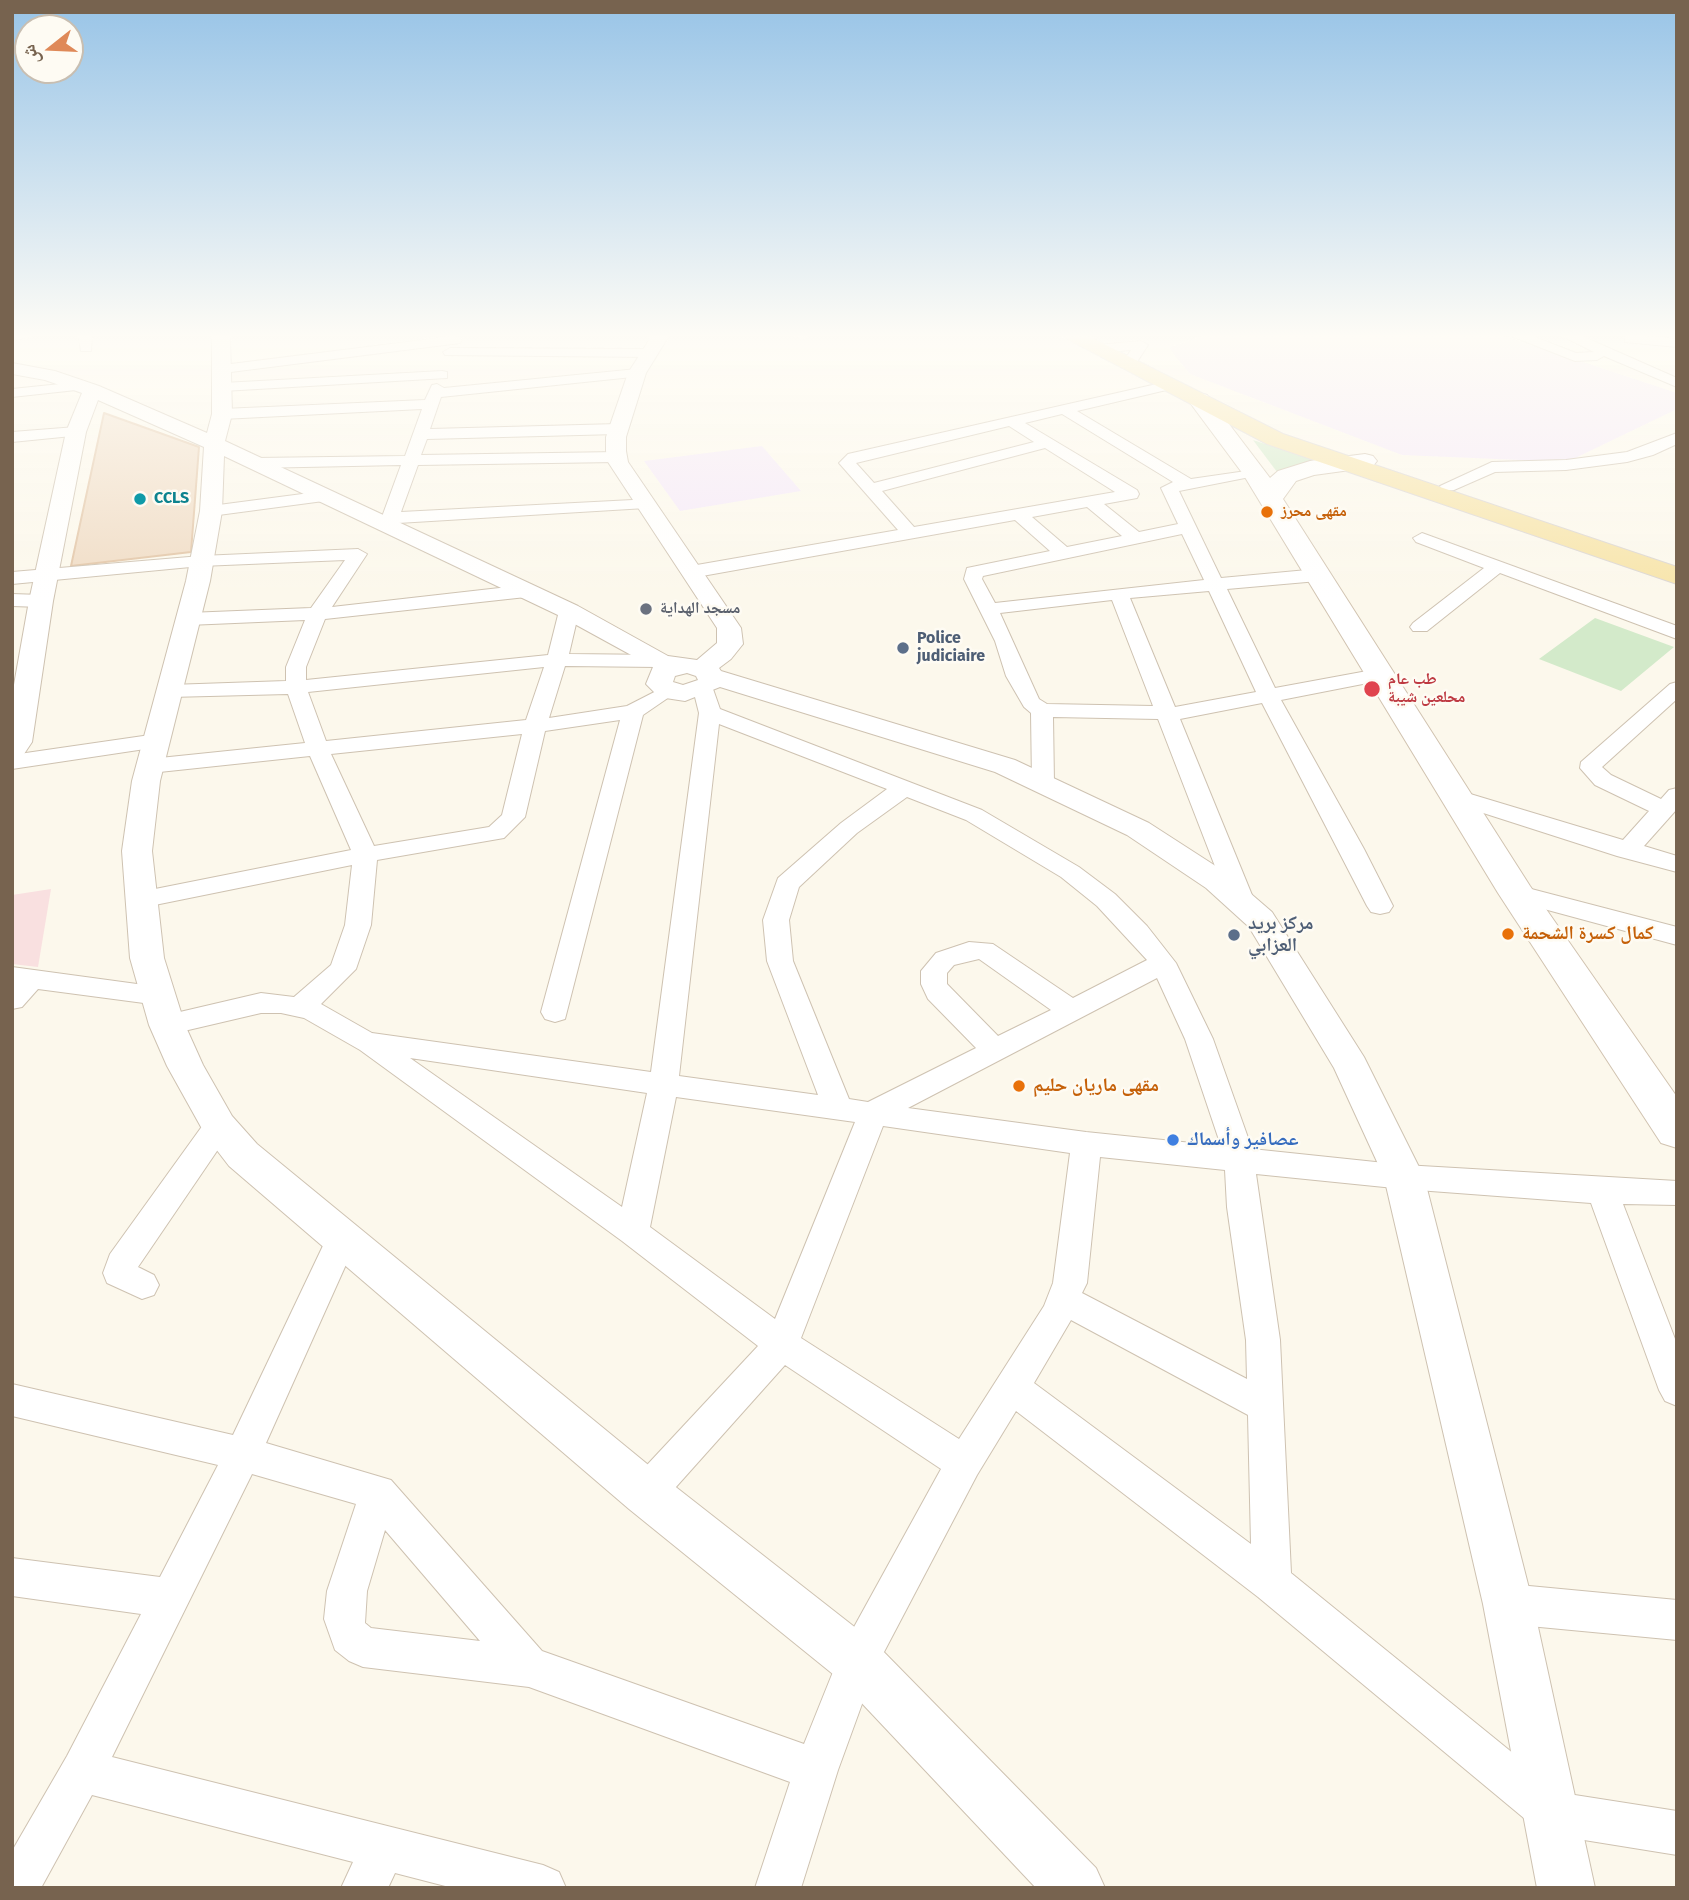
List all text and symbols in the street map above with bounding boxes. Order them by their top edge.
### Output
north arrow [14,14,84,84]
text: ش [16,42,45,68]
place label: CCLS [154,489,189,509]
marker: CCLS [132,491,148,507]
place label: مقهى محرز [1281,502,1347,522]
marker: مقهى محرز [1259,504,1275,520]
place label: مسجد الهداية [660,599,740,619]
marker: مسجد الهداية [638,601,654,617]
place label: Police judiciaire [917,629,985,667]
marker: Police judiciaire [895,640,911,656]
place label: طب عام محلعين شيبة [1388,670,1465,708]
marker: طب عام محلعين شيبة [1362,679,1382,699]
place label: مركز بريد العزابي [1248,913,1313,957]
place label: كمال كسرة الشحمة [1522,923,1654,945]
marker: كمال كسرة الشحمة [1500,926,1516,942]
marker: مركز بريد العزابي [1226,927,1242,943]
place label: مقهى ماريان حليم [1033,1075,1159,1097]
marker: مقهى ماريان حليم [1011,1078,1027,1094]
place label: عصافير وأسماك [1187,1129,1299,1151]
marker: عصافير وأسماك [1165,1132,1181,1148]

